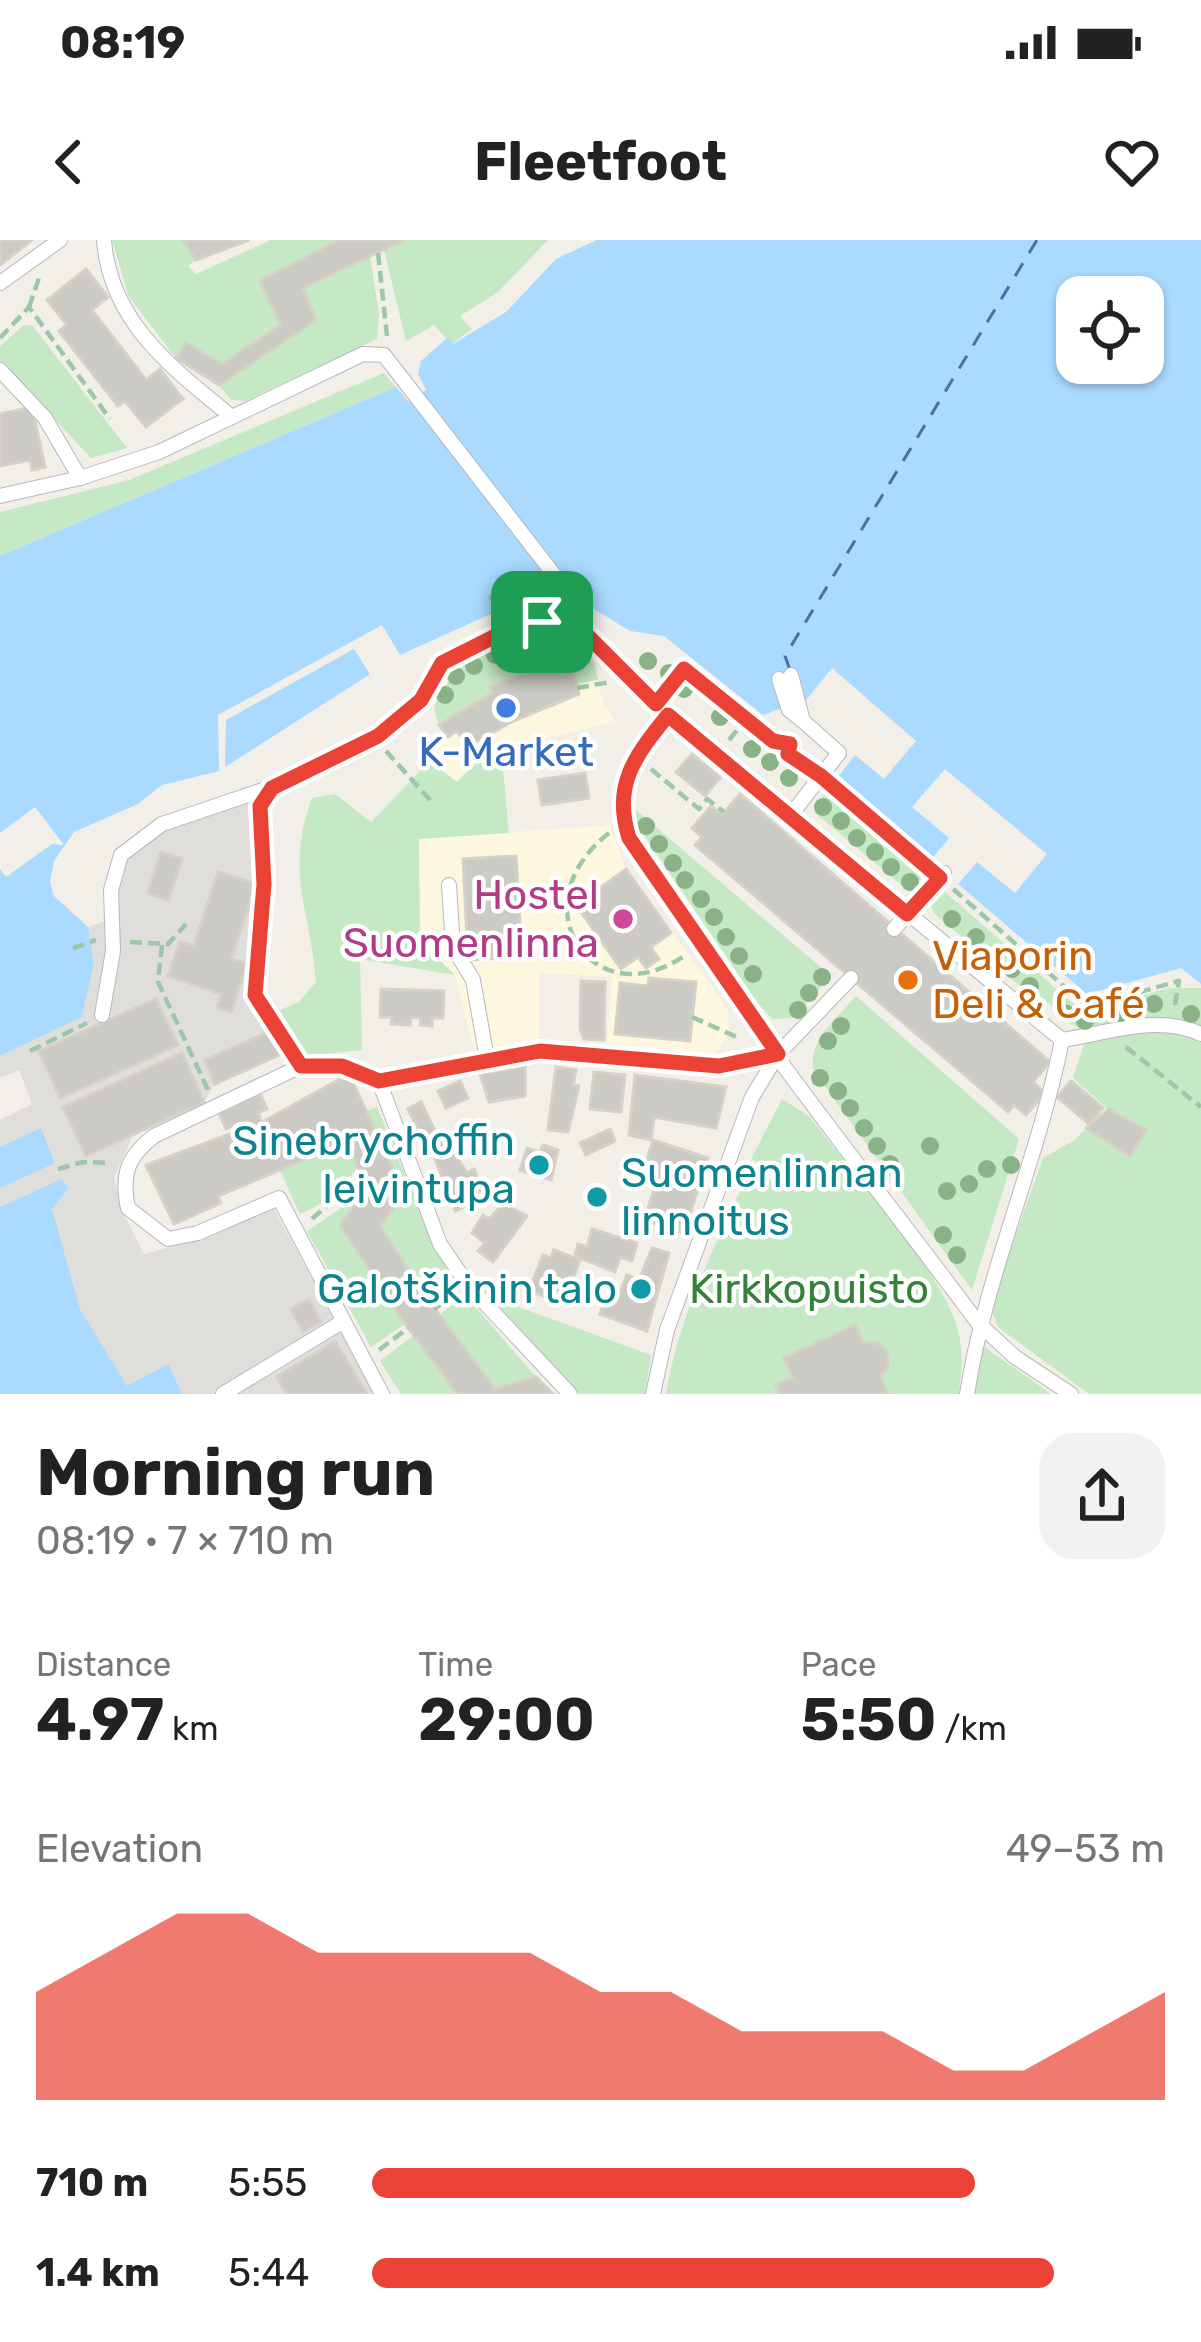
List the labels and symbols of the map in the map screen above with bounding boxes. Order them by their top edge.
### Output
pin [491,571,593,673]
marker: K-Market [493,695,519,721]
place label: K-Market [418,727,594,777]
place label: Hostel Suomenlinna [343,870,599,968]
marker: Hostel Suomenlinna [610,906,636,932]
place label: Viaporin Deli & Café [932,931,1145,1029]
marker: Viaporin Deli & Café [895,967,921,993]
place label: Sinebrychoffin leivintupa [232,1116,515,1214]
place label: Suomenlinnan linnoitus [621,1148,903,1246]
marker: Sinebrychoffin leivintupa [526,1152,552,1178]
marker: Suomenlinnan linnoitus [584,1184,610,1210]
place label: Galotškinin talo [317,1264,617,1314]
park label: Kirkkopuisto [689,1264,929,1314]
marker: Galotškinin talo [628,1276,654,1302]

